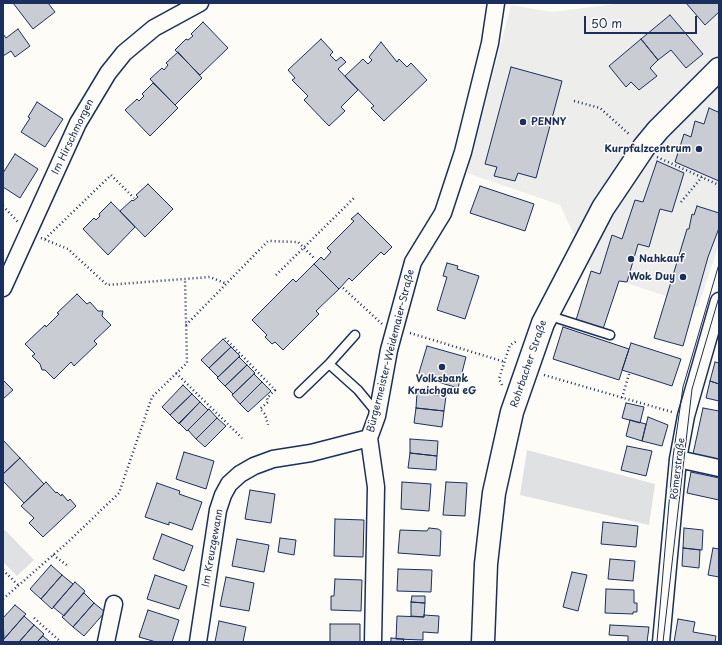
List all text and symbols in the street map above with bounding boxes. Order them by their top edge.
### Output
scale bar [586,8,699,34]
text: 50 m [591,14,622,32]
street label: Im Hirschmorgen [50,97,96,177]
place label: PENNY [531,116,566,128]
marker: PENNY [518,117,528,127]
place label: Kurpfalzcentrum [605,143,691,155]
marker: Kurpfalzcentrum [694,144,704,154]
place label: Nahkauf [639,253,684,265]
marker: Nahkauf [626,254,636,264]
street label: Bürgermeister-Weidemaier-Straße [365,268,417,434]
place label: Wok Duy [629,271,675,283]
marker: Wok Duy [678,272,688,282]
street label: Rohrbacher Straße [508,319,550,409]
marker: Volksbank Kraichgau eG [437,362,447,372]
place label: Volksbank Kraichgau eG [407,373,477,396]
street label: Römerstraße [668,437,688,501]
street label: Im Kreuzgewann [200,508,226,588]

